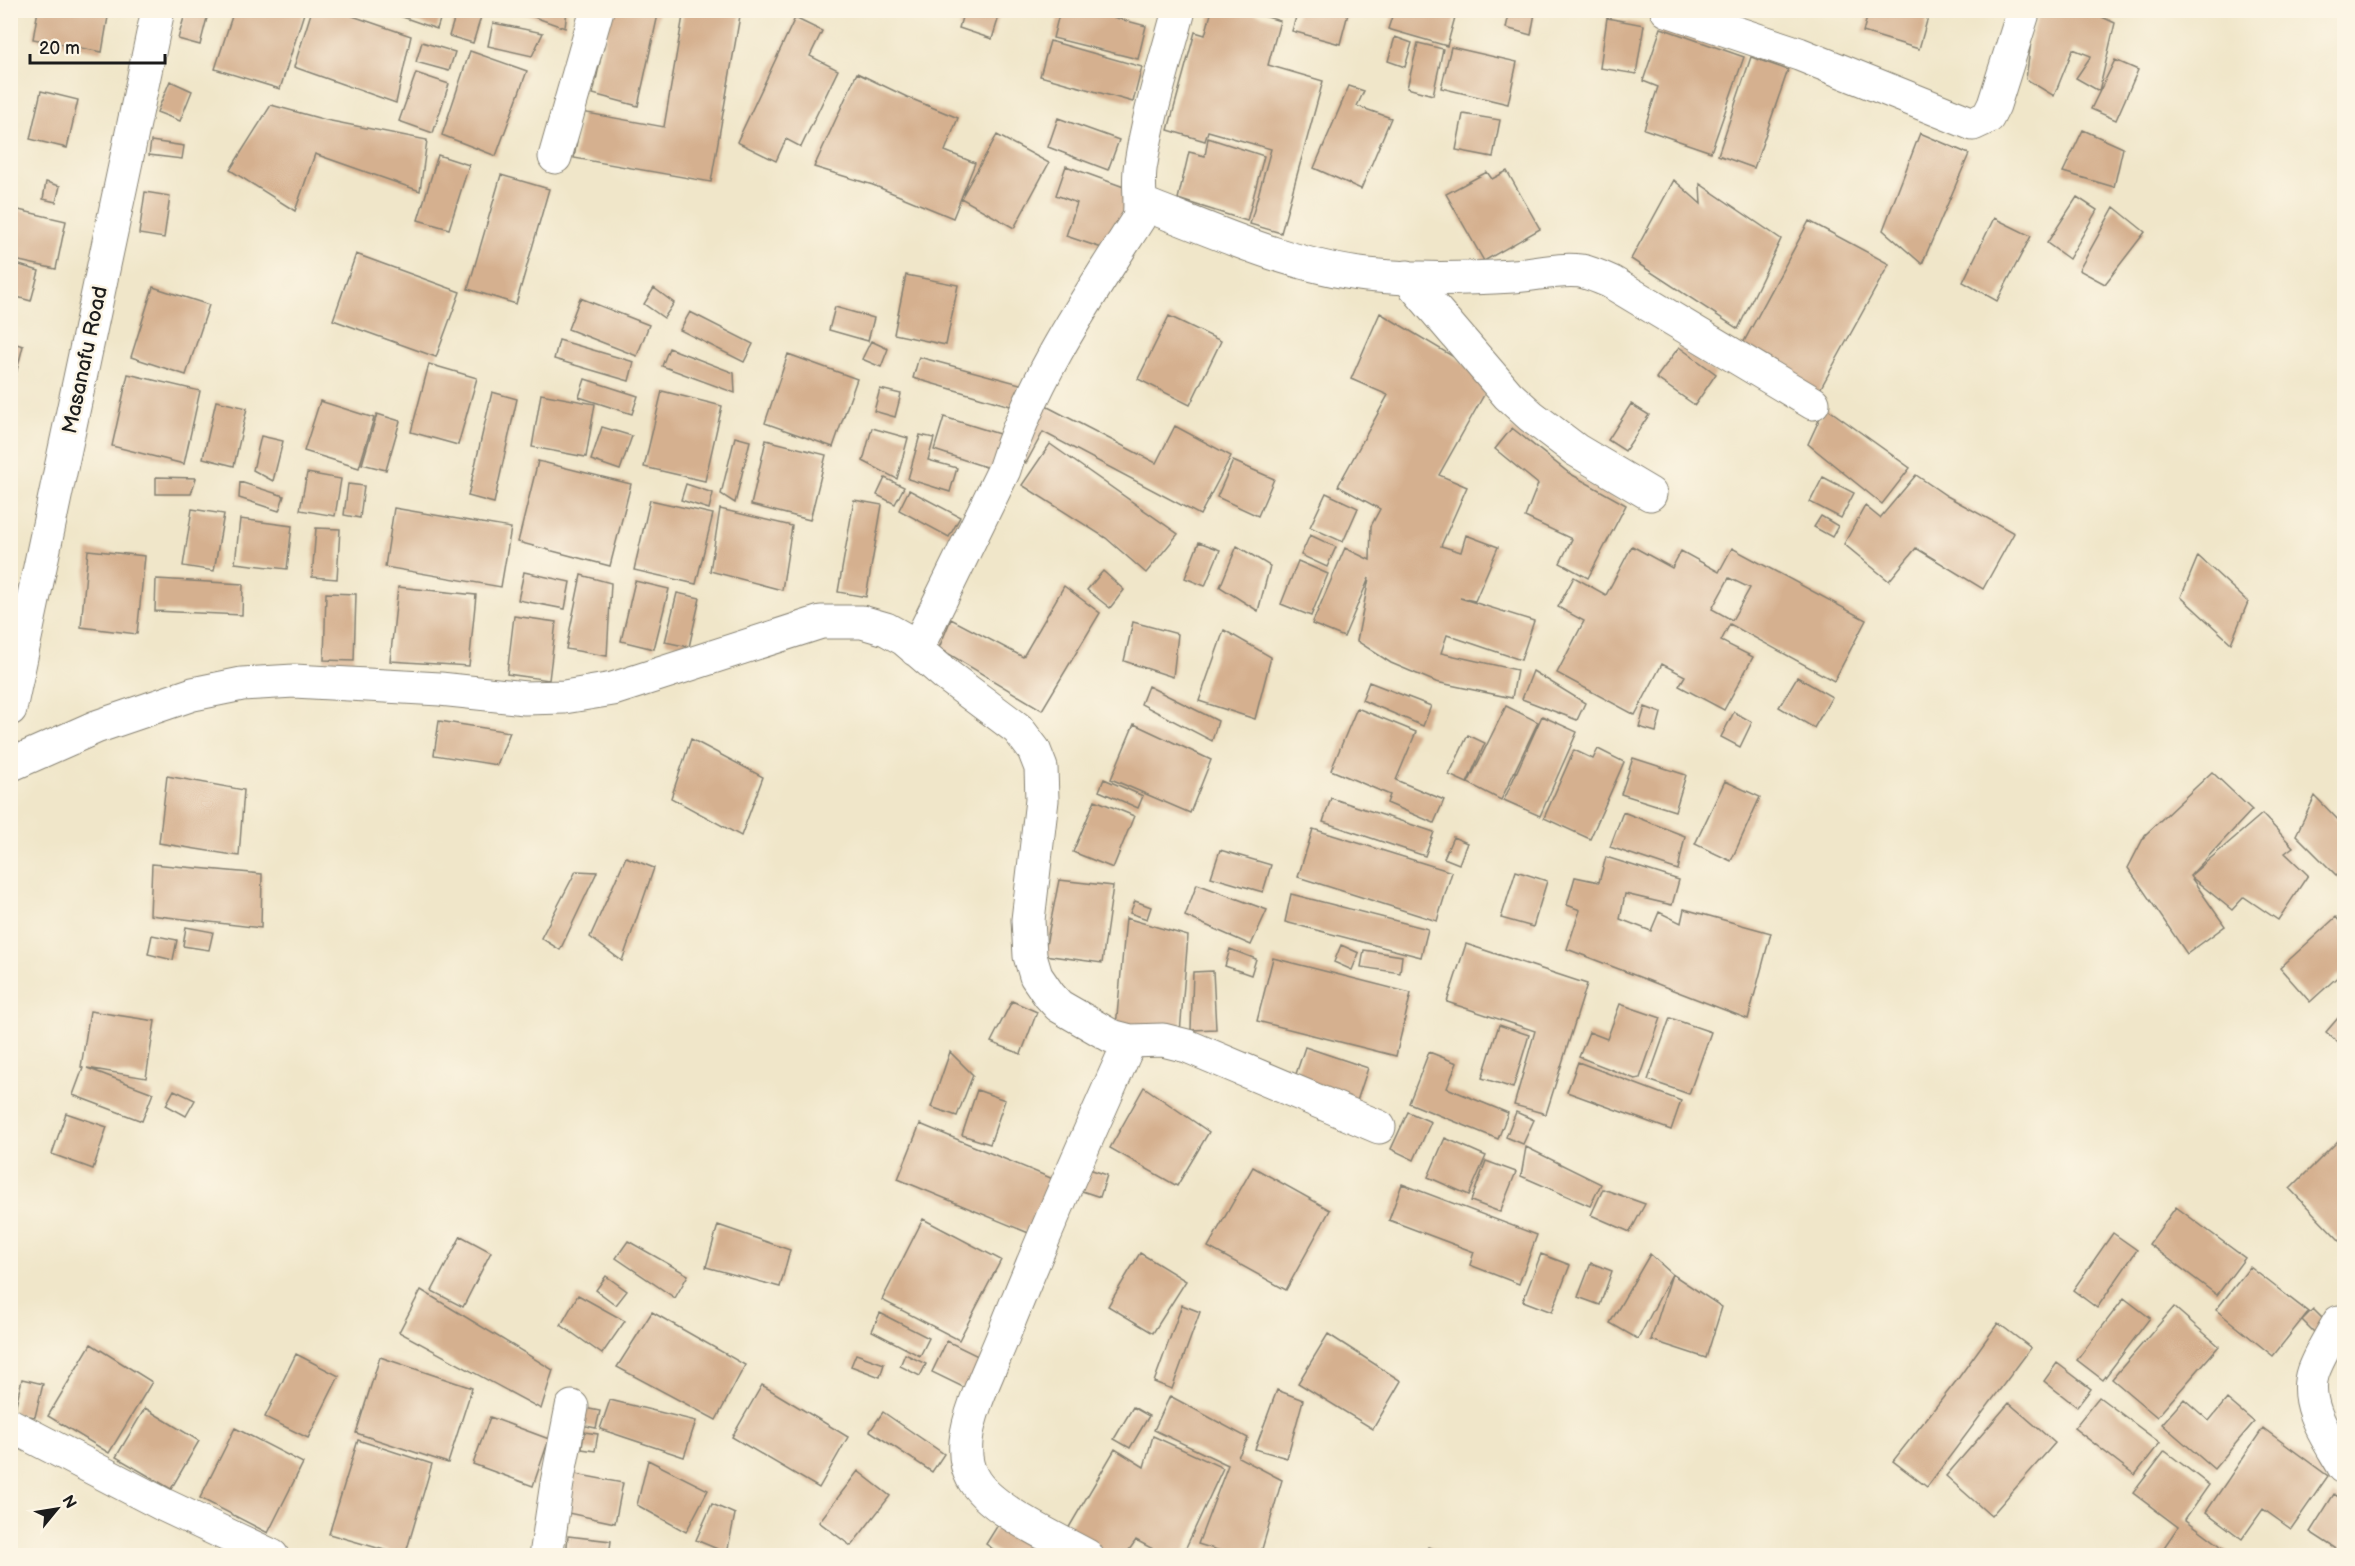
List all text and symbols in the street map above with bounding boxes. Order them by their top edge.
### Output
scale bar [30,27,165,65]
text: 20 m [39,38,80,59]
street label: Masanafu Road [57,284,113,436]
north arrow [27,1479,87,1539]
text: N [57,1492,80,1512]

